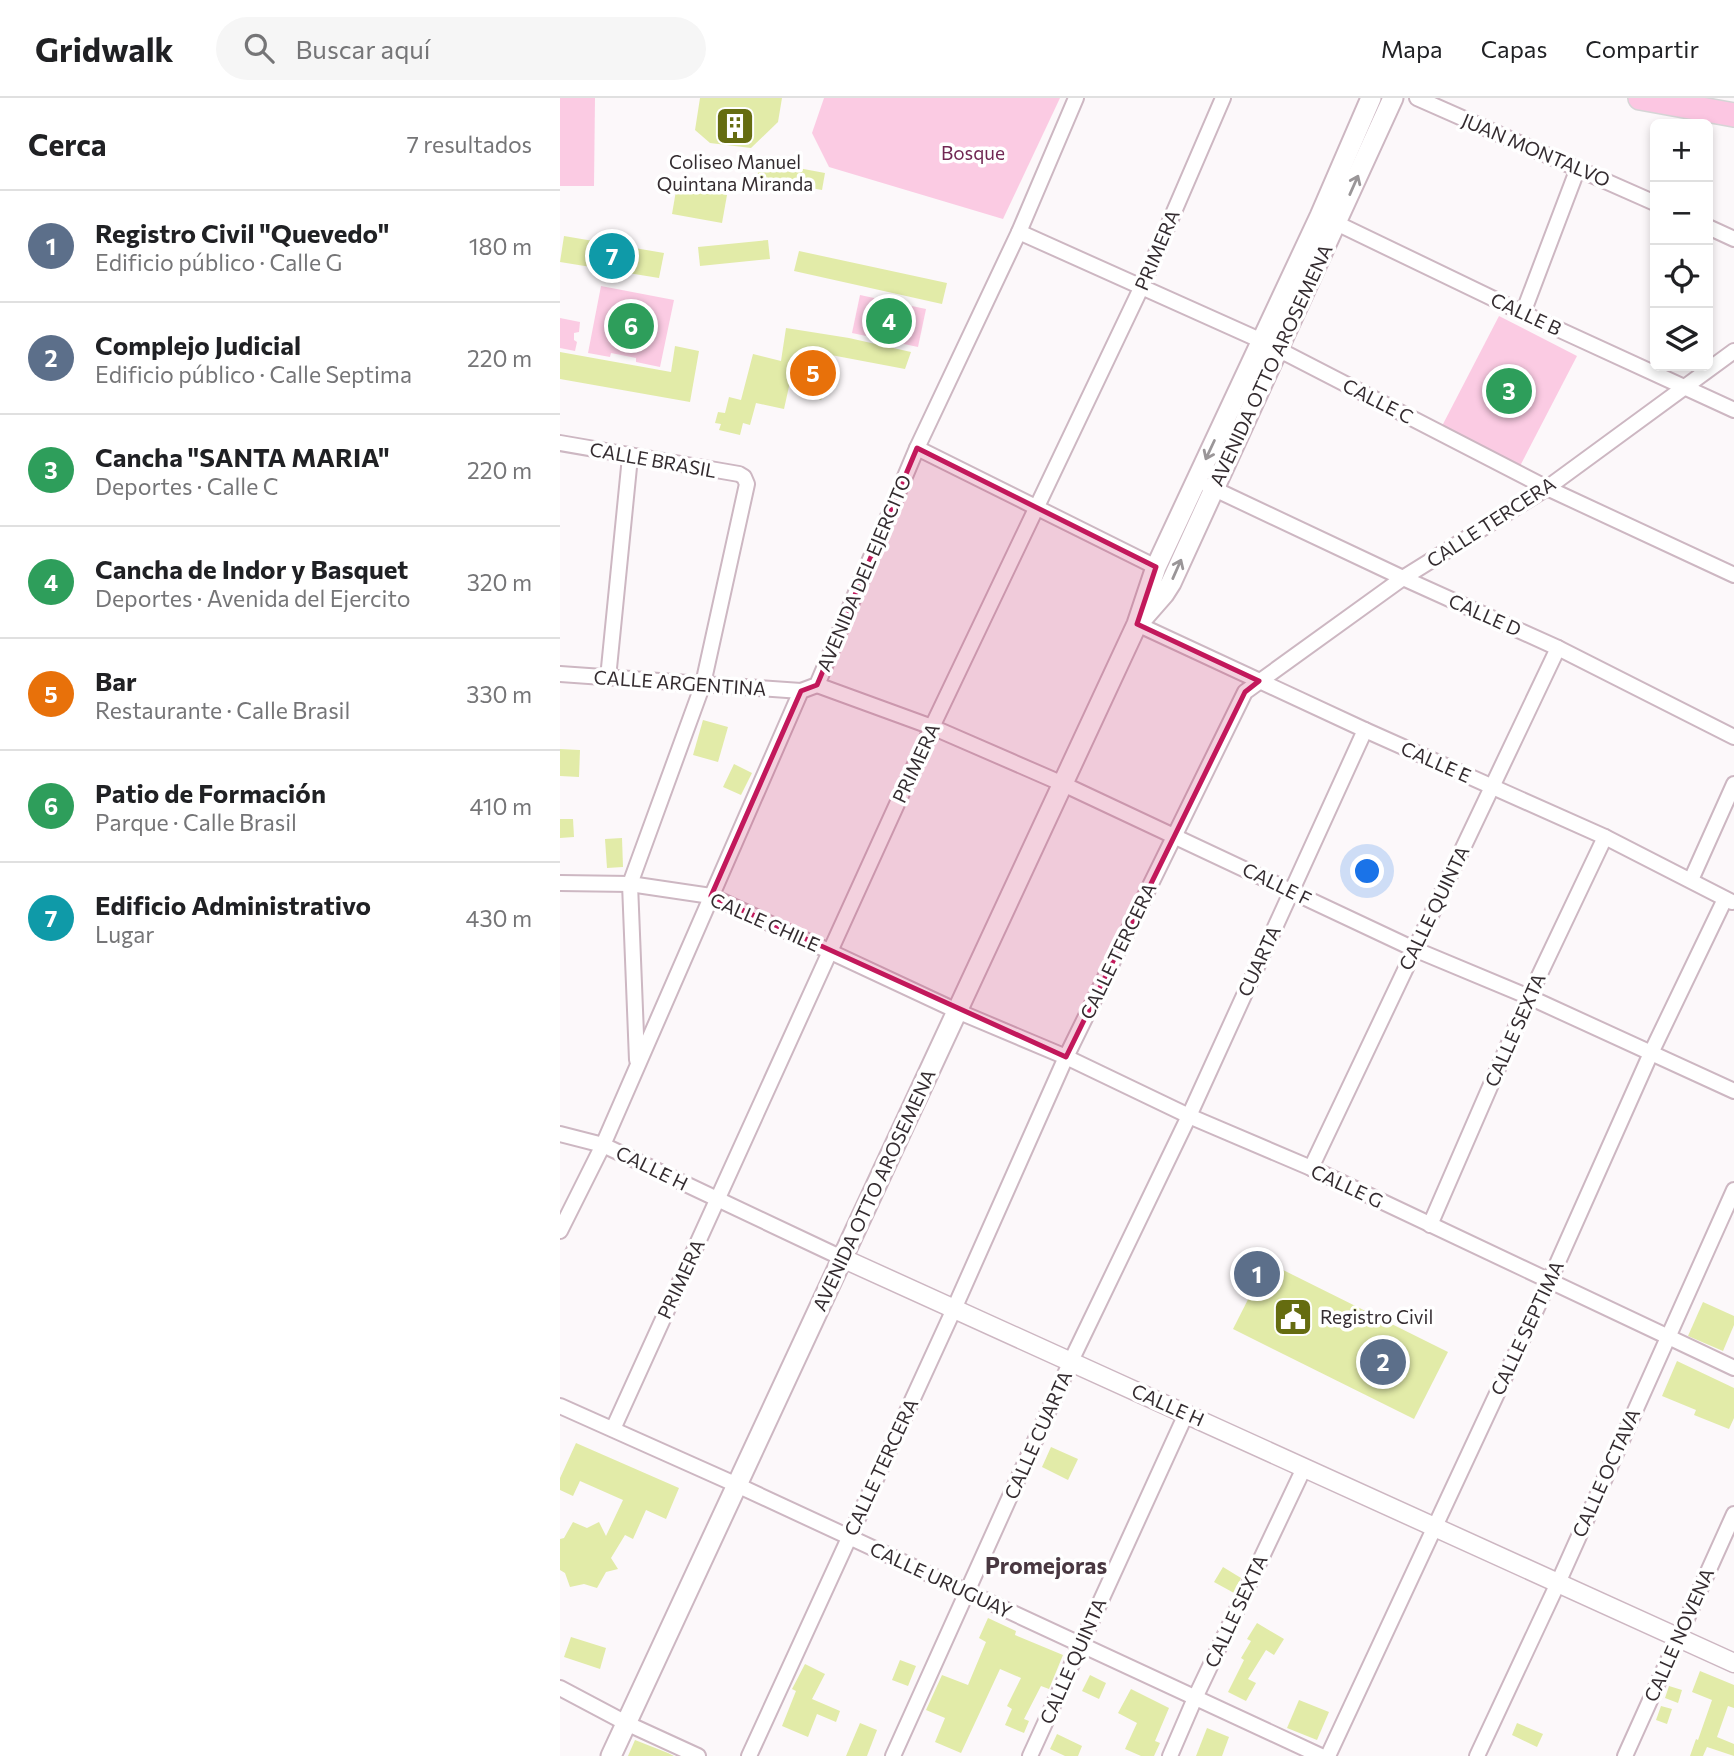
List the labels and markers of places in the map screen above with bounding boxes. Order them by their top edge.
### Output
building icon: Coliseo Manuel Quintana Miranda [714,105,756,147]
place label: Coliseo Manuel Quintana Miranda [657,150,813,195]
pin: 7 [589,230,635,282]
pin: 4 [866,295,912,347]
pin: 6 [608,300,654,352]
pin: 5 [790,347,836,399]
pin: 3 [1486,365,1532,417]
pin: 1 [1234,1248,1280,1300]
public building icon: Registro Civil [1272,1296,1314,1338]
place label: Registro Civil [1320,1305,1433,1328]
pin: 2 [1360,1336,1406,1388]

